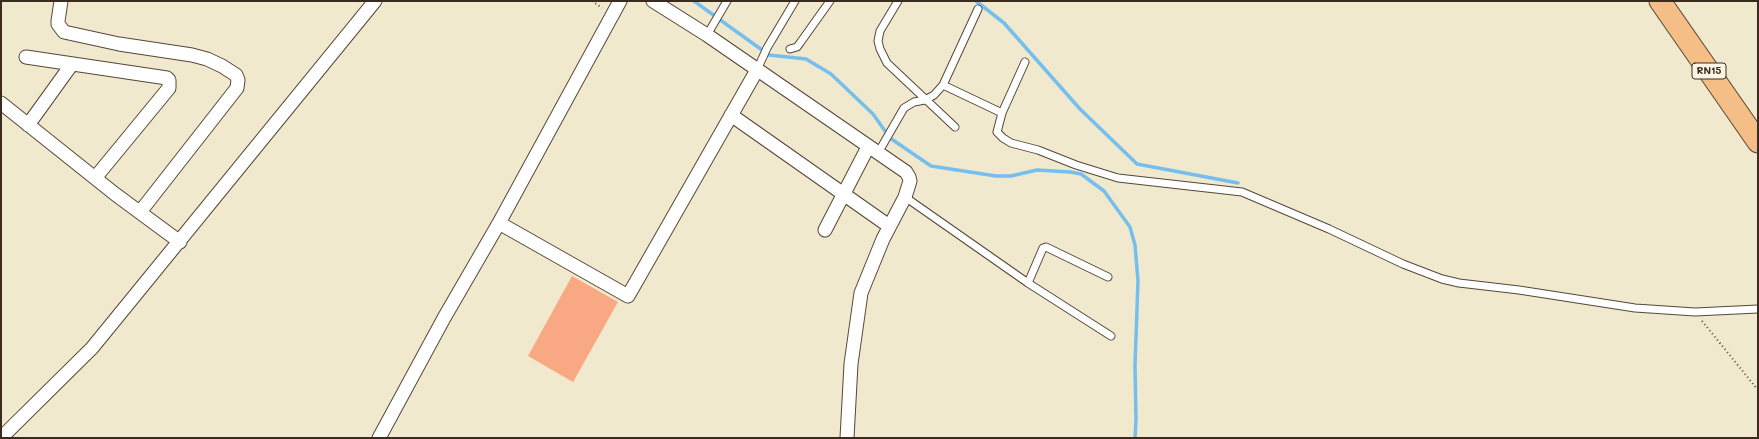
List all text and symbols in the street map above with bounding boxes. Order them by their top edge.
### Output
road number: RN15 [1692,63,1726,79]

